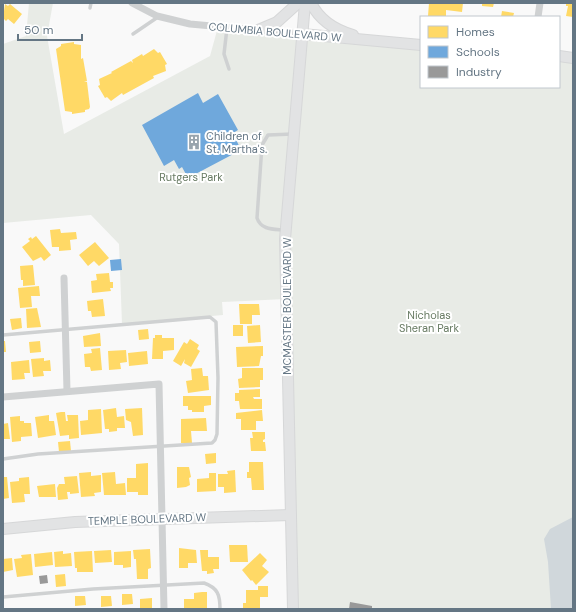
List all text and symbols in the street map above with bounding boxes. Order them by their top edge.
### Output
scale bar [18,16,82,42]
legend [420,16,560,88]
street label: COLUMBIA BOULEVARD W [208,19,342,45]
text: 50 m [24,22,53,38]
text: Homes [456,24,495,40]
text: Schools [456,44,500,60]
text: Industry [456,64,502,80]
place label: Children of St. Martha's. [206,129,267,156]
building icon: Children of St. Martha's. [185,133,203,151]
park label: Rutgers Park [159,170,223,184]
street label: MCMASTER BOULEVARD W [280,237,294,375]
park label: Nicholas Sheran Park [399,308,459,335]
street label: TEMPLE BOULEVARD W [87,510,207,528]

